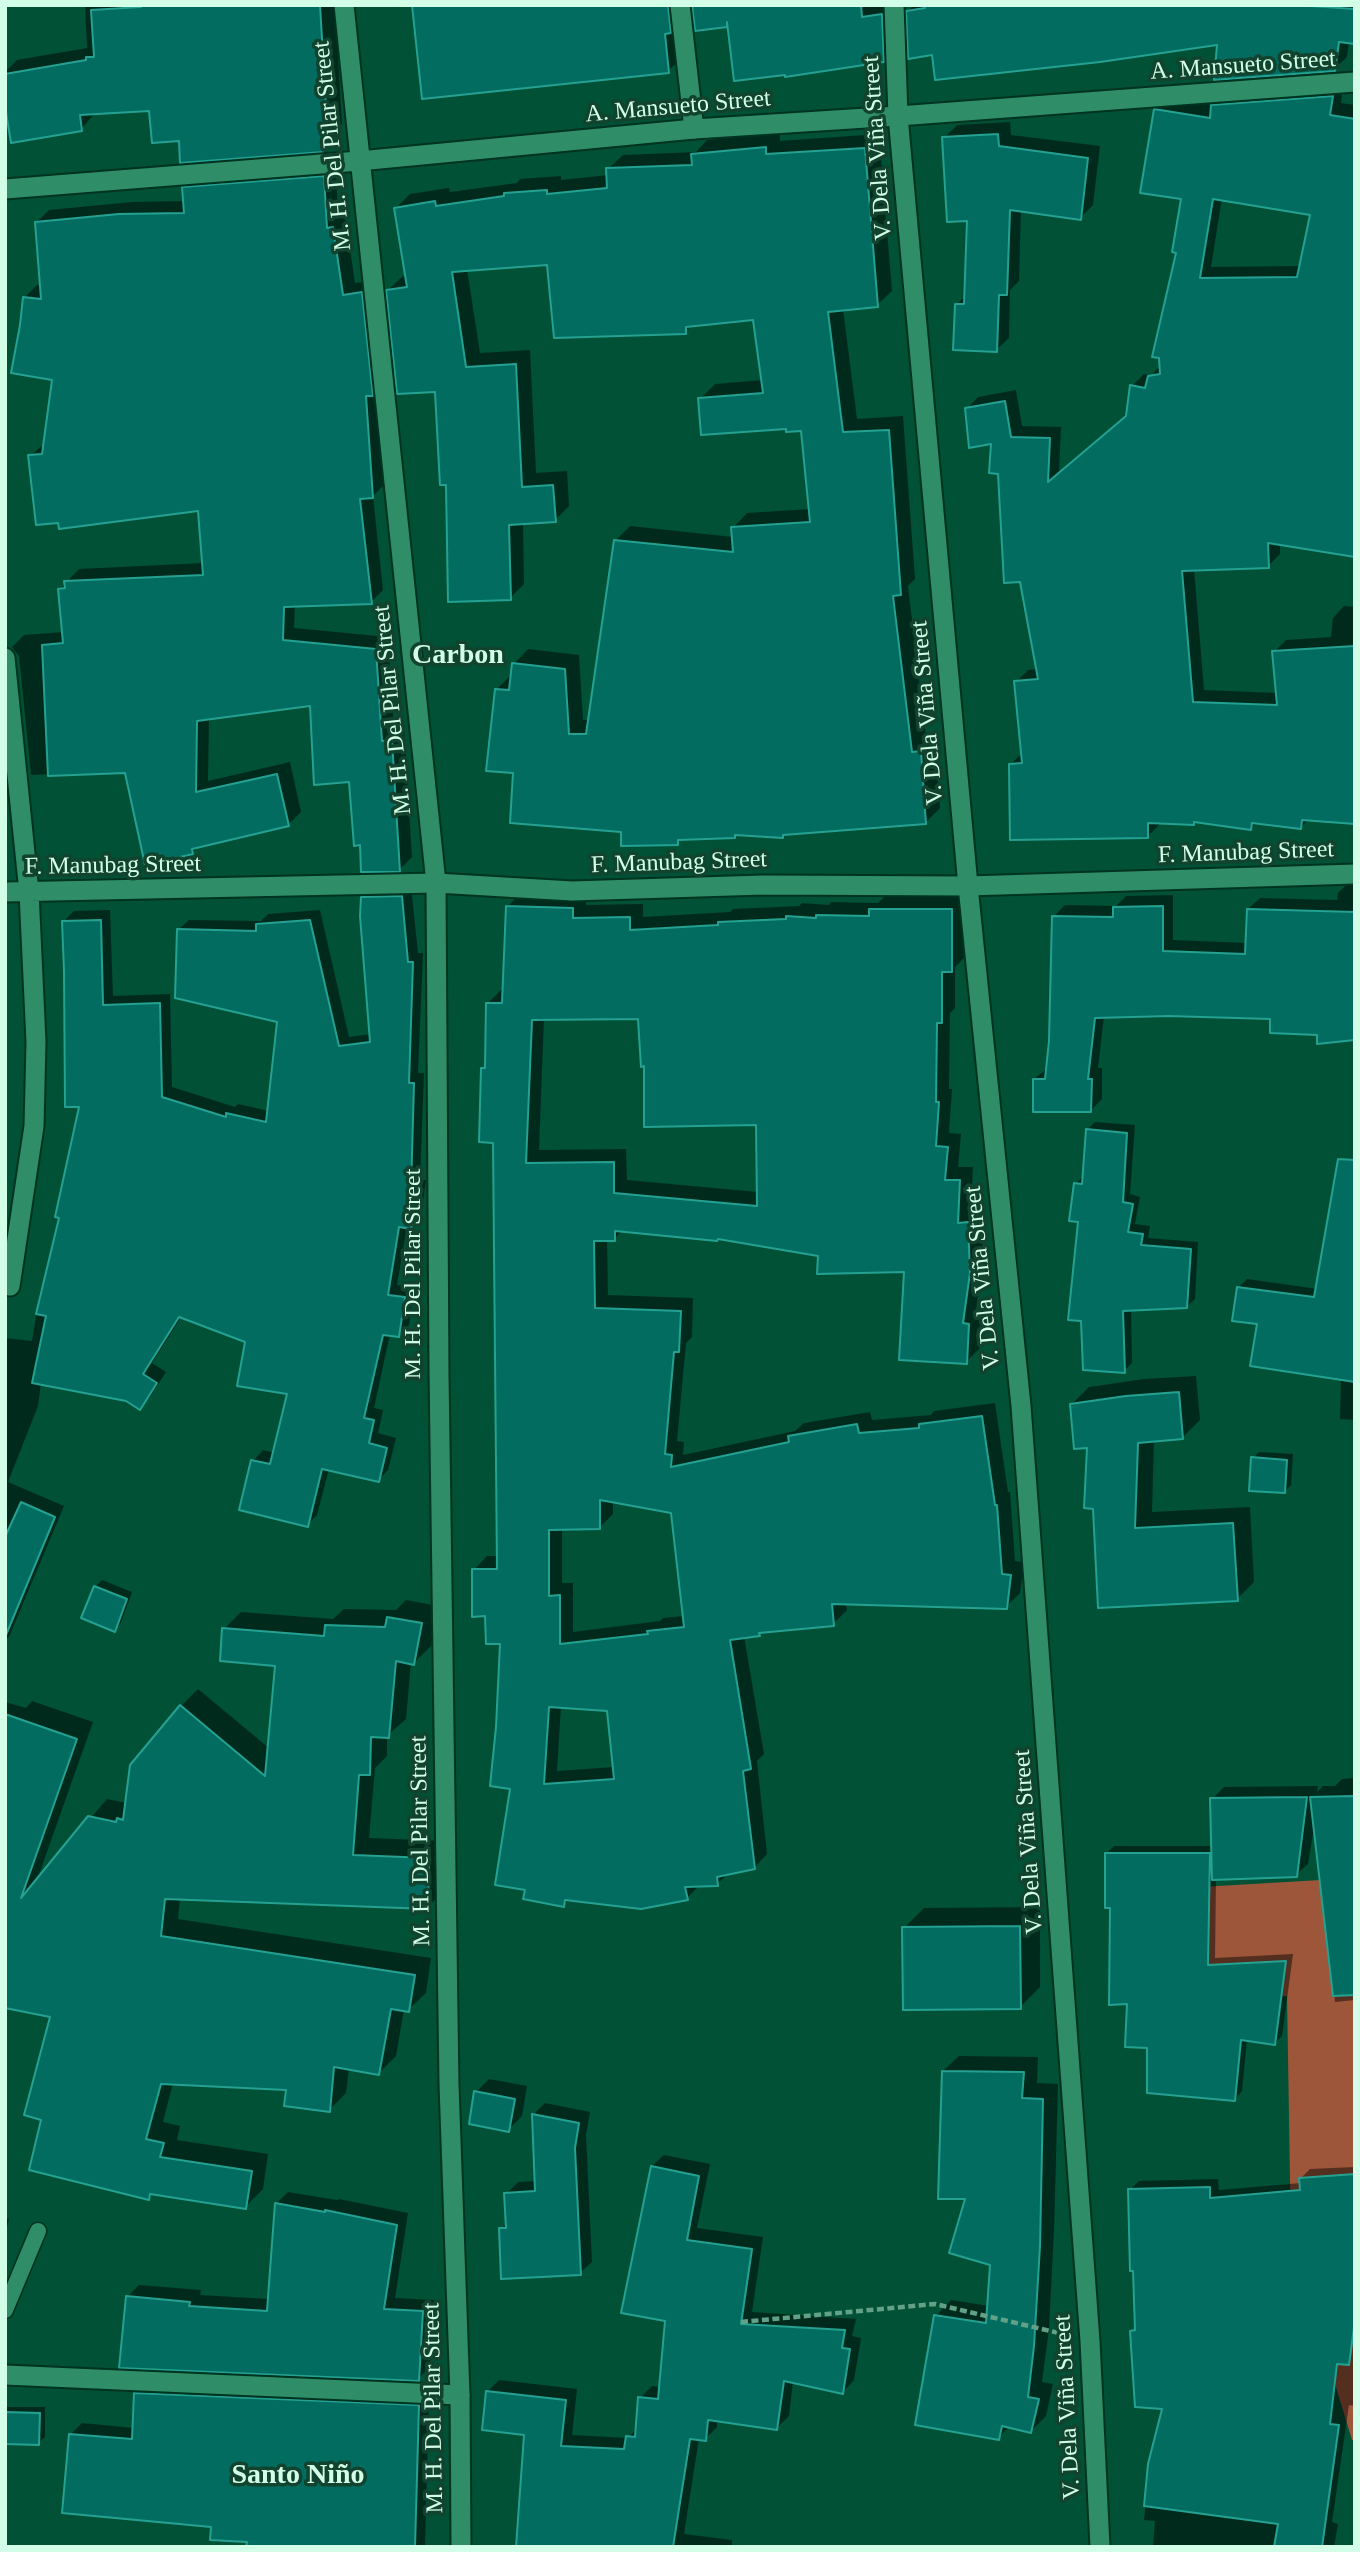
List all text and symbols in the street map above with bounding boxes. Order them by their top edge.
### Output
street label: M. H. Del Pilar Street [308,40,358,252]
street label: A. Mansueto Street [1149,45,1337,87]
street label: V. Dela Viña Street [857,55,899,241]
street label: A. Mansueto Street [584,85,772,129]
street label: M. H. Del Pilar Street [368,604,418,816]
street label: V. Dela Viña Street [906,620,950,806]
district label: Carbon [412,639,504,673]
street label: F. Manubag Street [1158,836,1334,870]
street label: F. Manubag Street [591,846,767,880]
street label: F. Manubag Street [25,850,201,882]
street label: M. H. Del Pilar Street [400,1169,428,1379]
street label: V. Dela Viña Street [959,1185,1007,1371]
street label: M. H. Del Pilar Street [405,1735,437,1947]
street label: V. Dela Viña Street [1008,1749,1050,1935]
street label: M. H. Del Pilar Street [418,2302,450,2514]
street label: V. Dela Viña Street [1049,2314,1087,2500]
district label: Santo Niño [231,2459,365,2493]

